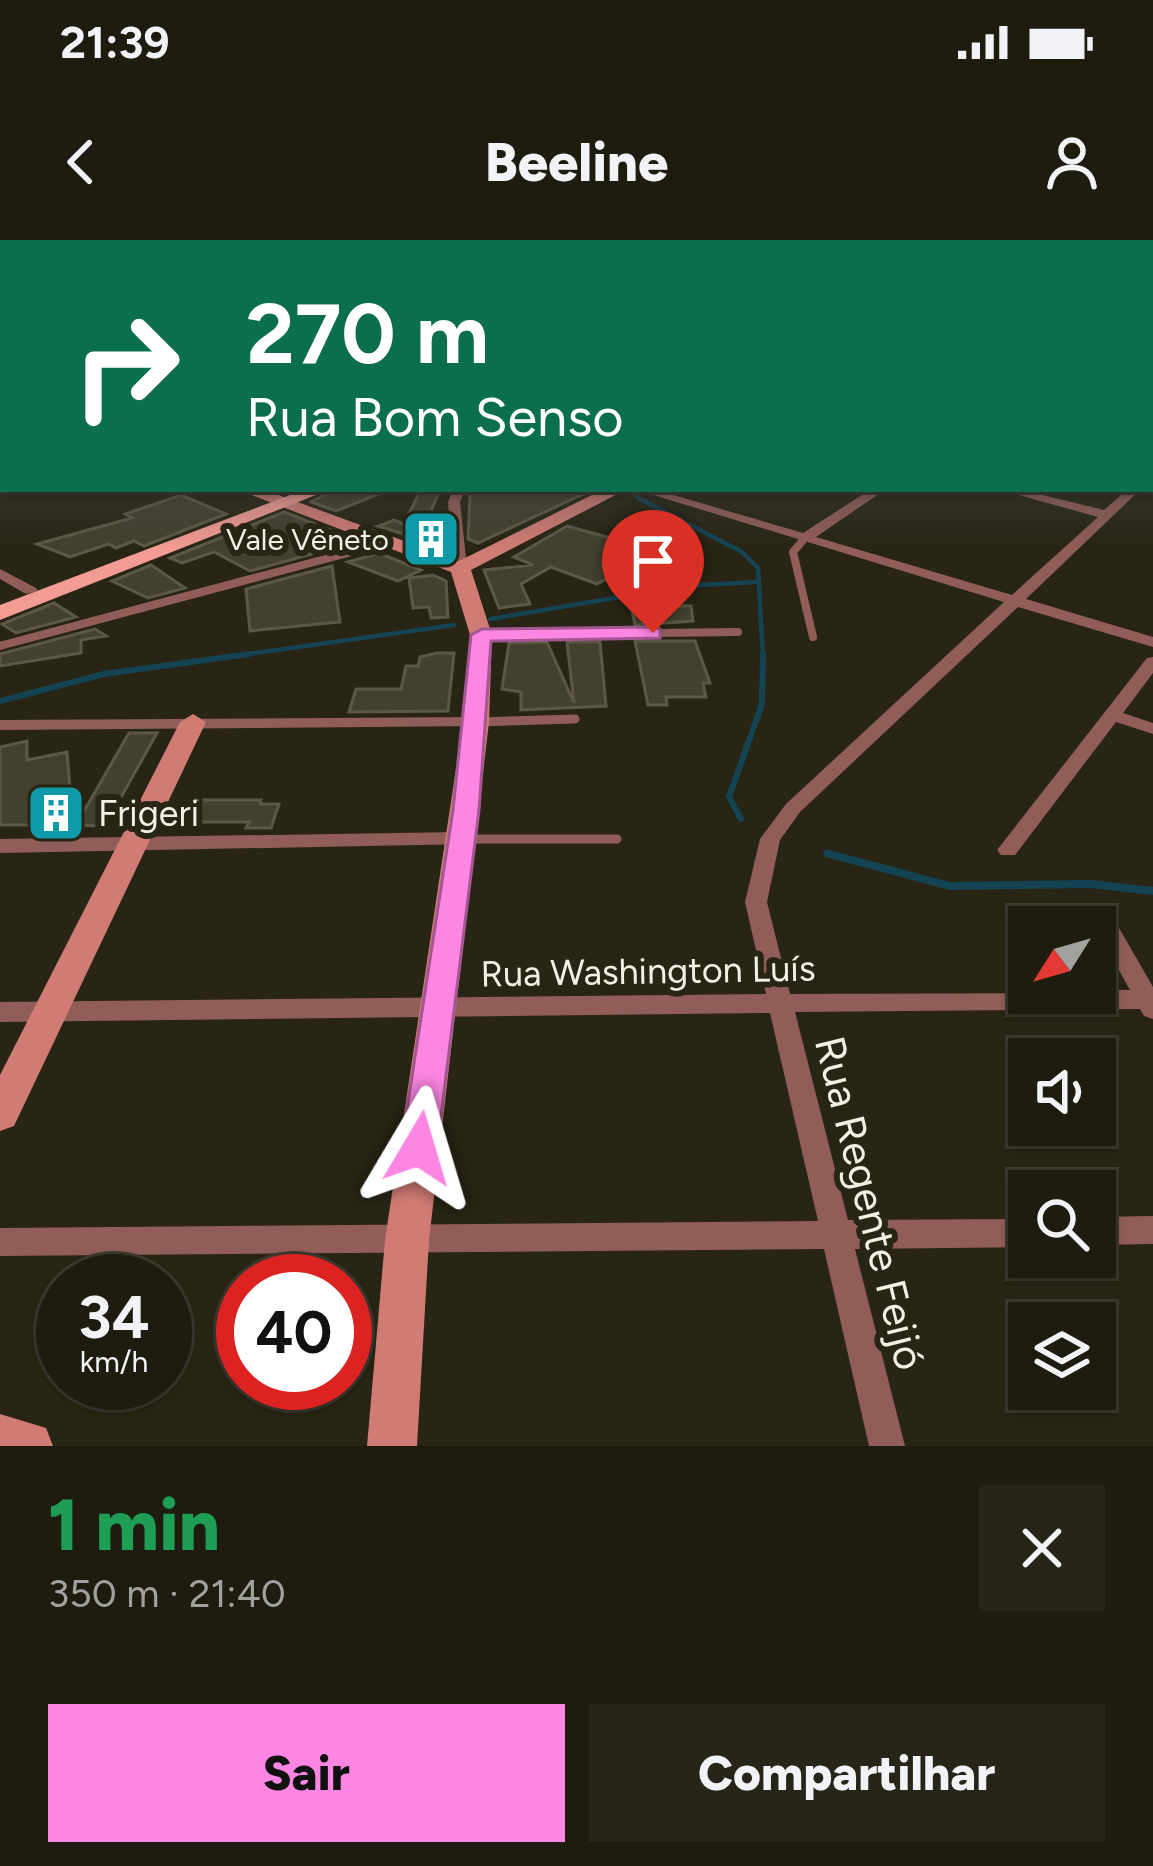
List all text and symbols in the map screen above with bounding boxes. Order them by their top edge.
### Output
text: 21:39 [60,15,170,69]
icon: back [48,129,114,195]
icon: person [1039,129,1105,195]
text: Beeline [485,130,668,195]
text: 270 m [246,283,489,384]
icon: right [48,288,204,444]
text: Rua Bom Senso [246,385,624,450]
building icon: Vale Vêneto [400,508,462,570]
pin [602,510,704,633]
place label: Vale Vêneto [226,521,389,558]
icon: arrive [620,528,686,594]
building icon: Frigeri [25,782,87,844]
place label: Frigeri [98,792,199,835]
north arrow [1008,906,1116,1014]
map controls [1008,906,1116,1410]
street label: Rua Washington Luís [480,947,816,995]
street label: Rua Regente Feijó [804,1031,936,1375]
button: sound [1008,1038,1116,1146]
position arrow [356,1085,482,1211]
button: search [1008,1170,1116,1278]
speed limit sign: 40 [216,1254,372,1410]
text: 34 [78,1281,150,1353]
button: layers [1008,1302,1116,1410]
text: km/h [80,1343,148,1380]
text: 1 min [48,1482,220,1568]
button: close [979,1485,1105,1611]
text: 350 m · 21:40 [48,1570,286,1617]
button: Sair [48,1704,565,1842]
button: Compartilhar [589,1704,1105,1842]

